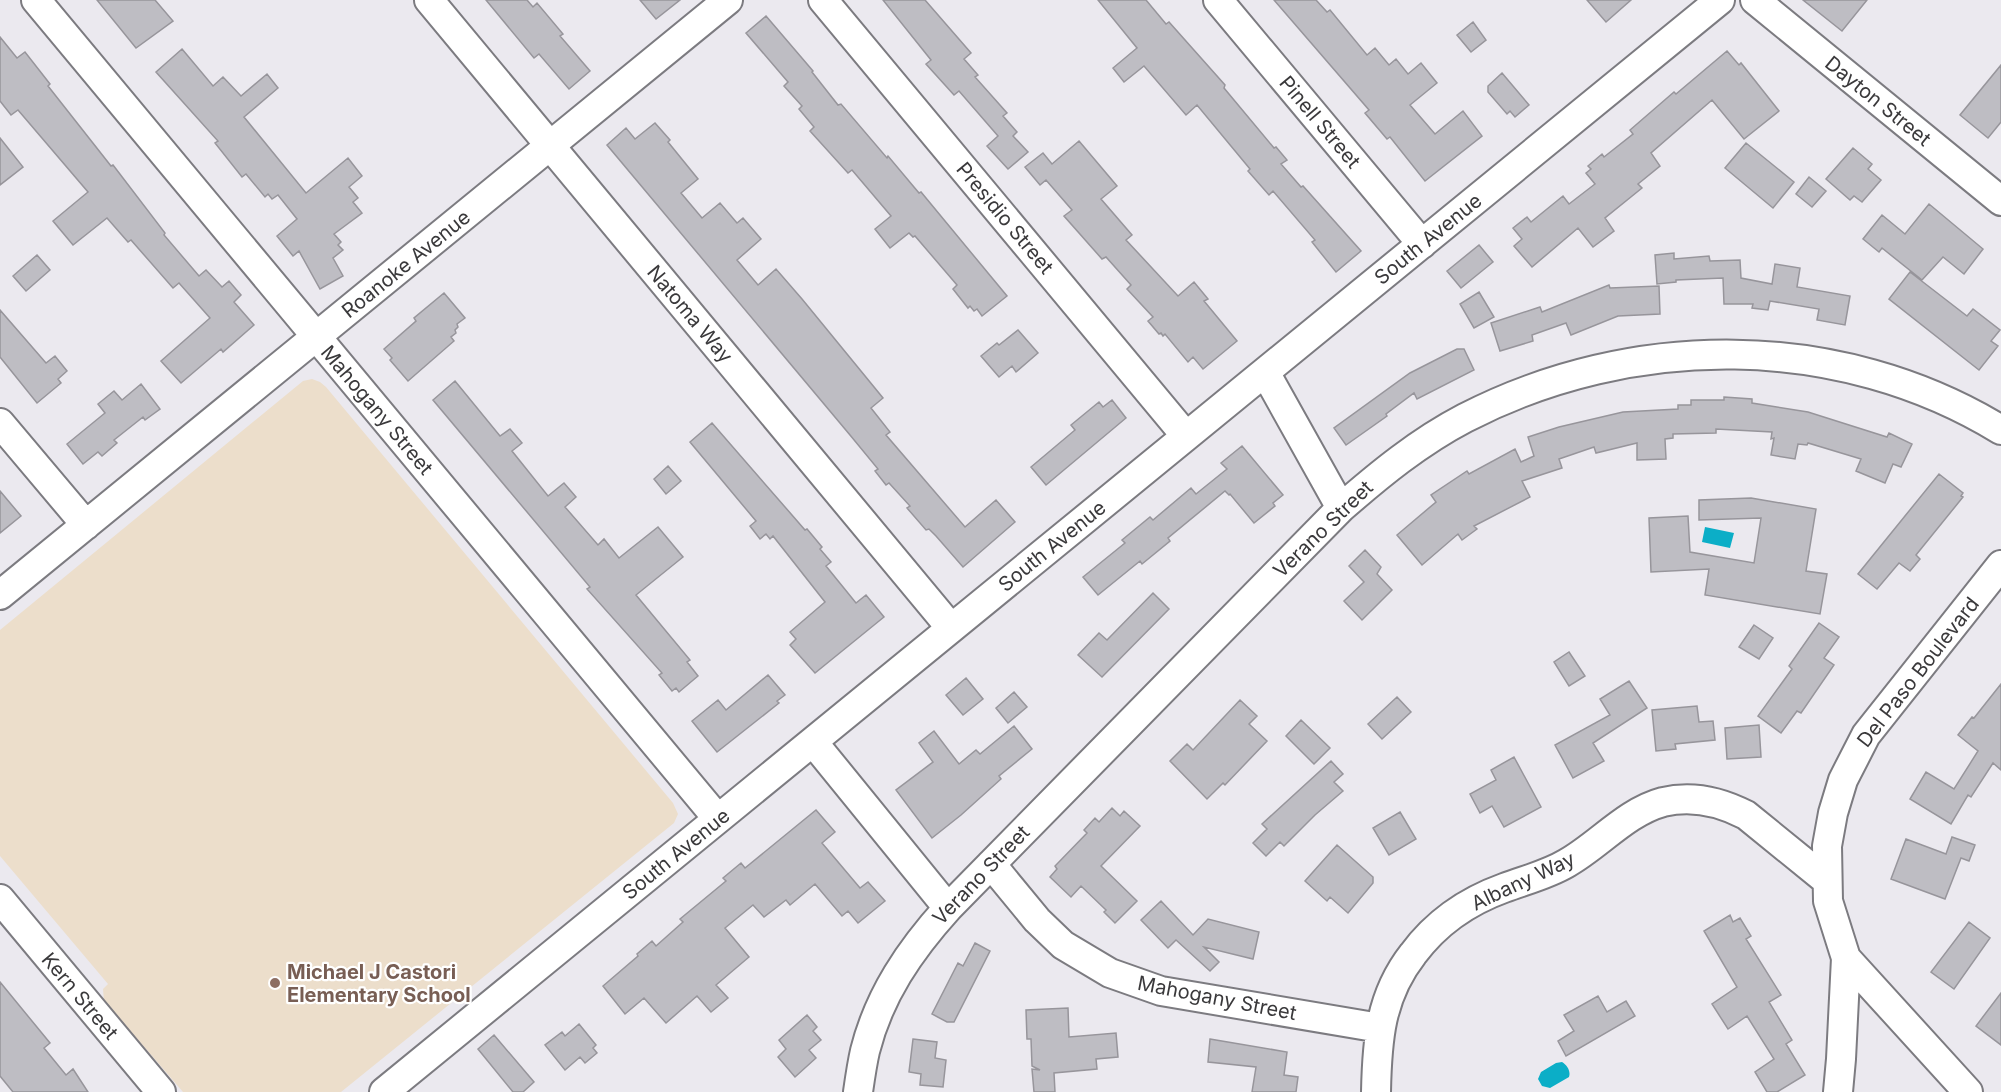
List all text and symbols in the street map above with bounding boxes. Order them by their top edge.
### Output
street label: Dayton Street [1820,51,1936,151]
street label: Pinell Street [1275,71,1366,173]
street label: Presidio Street [951,157,1059,279]
street label: South Avenue [1370,188,1486,290]
street label: Roanoke Avenue [337,205,475,323]
street label: Natoma Way [642,260,738,368]
street label: Mahogany Street [316,340,438,480]
street label: Verano Street [1268,475,1378,582]
street label: South Avenue [994,495,1110,597]
street label: Del Paso Boulevard [1852,592,1984,752]
street label: South Avenue [618,803,734,905]
street label: Verano Street [928,820,1035,930]
street label: Albany Way [1467,847,1579,915]
street label: Kern Street [37,948,124,1045]
place label: Michael J Castori Elementary School [287,960,471,1007]
street label: Mahogany Street [1135,971,1299,1025]
marker: Michael J Castori Elementary School [268,976,282,990]

